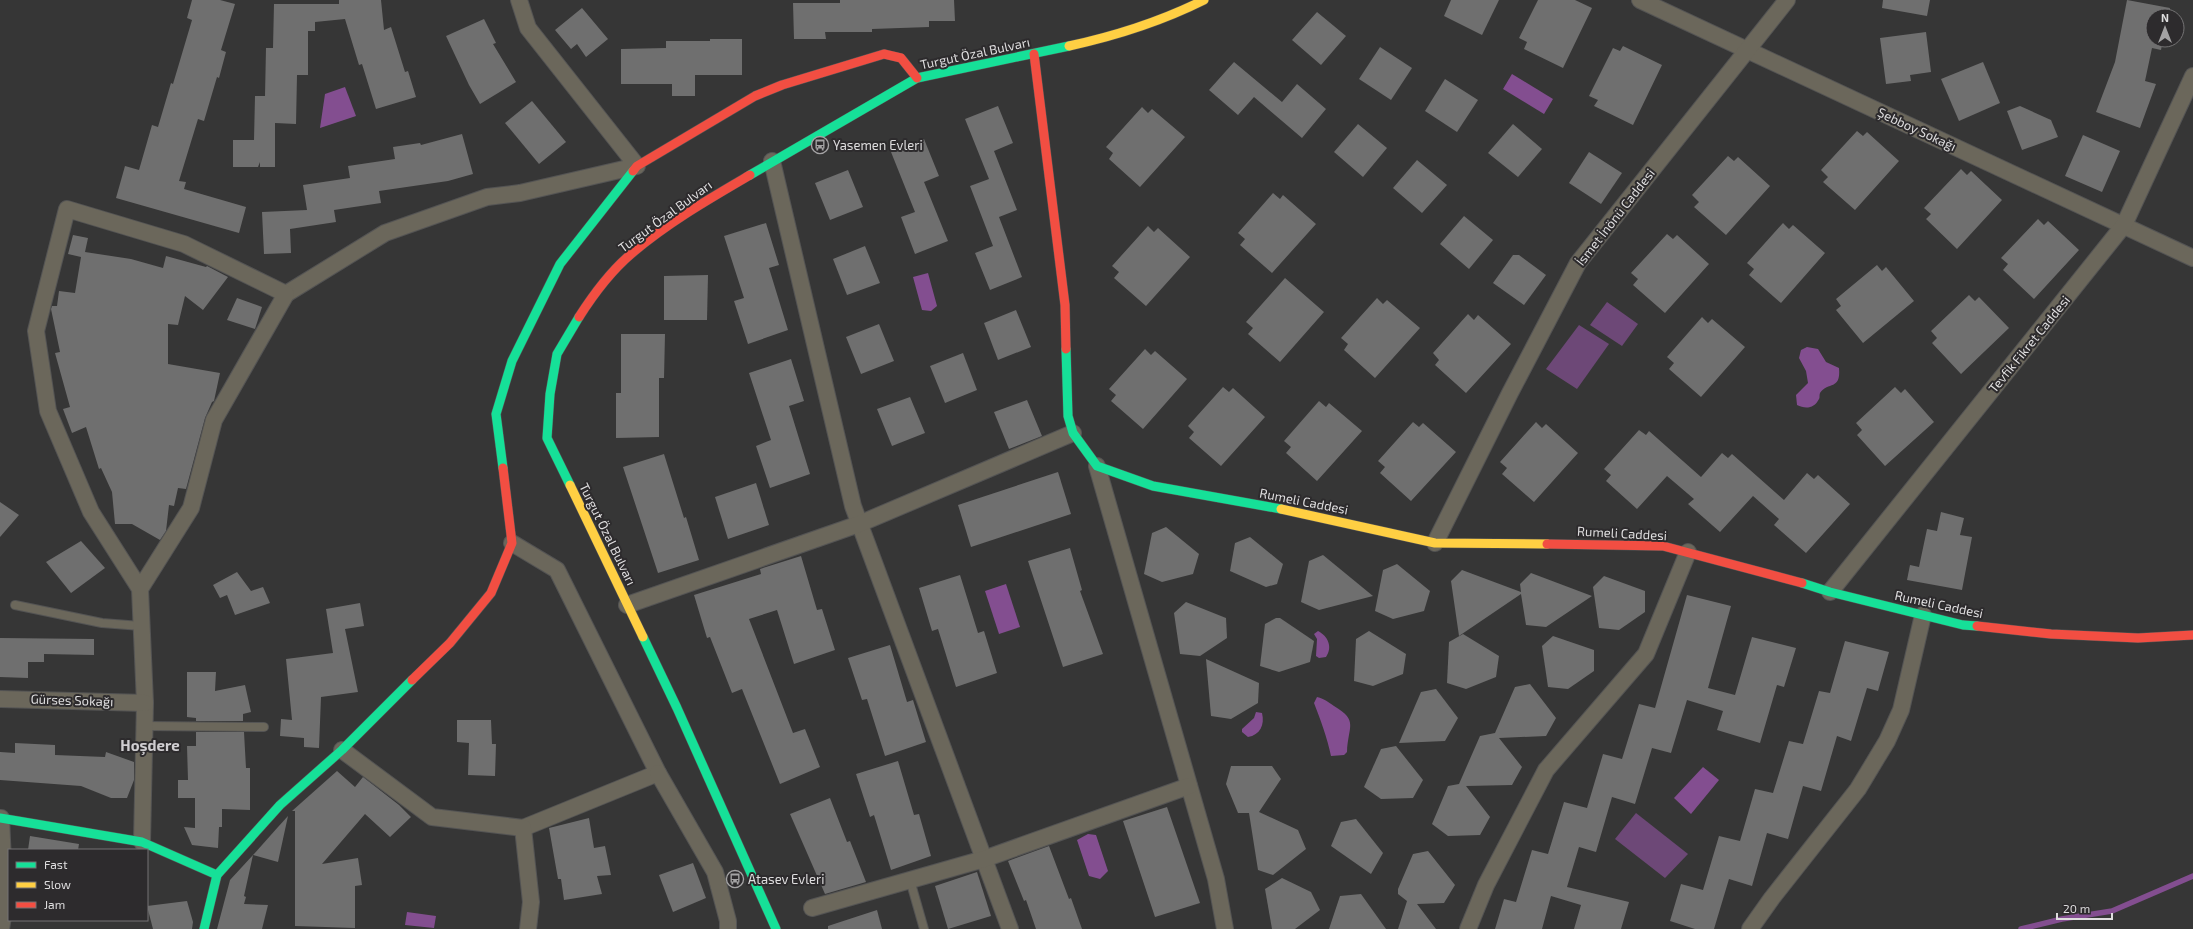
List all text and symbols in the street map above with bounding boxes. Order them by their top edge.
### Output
north arrow [2145,8,2185,48]
text: N [2161,11,2169,24]
street label: Turgut Özal Bulvarı [919,34,1031,72]
street label: Şebboy Sokağı [1875,104,1959,155]
bus stop icon: Yasemen Evleri [810,135,830,155]
place label: Yasemen Evleri [833,137,923,153]
street label: İsmet İnönü Caddesi [1572,165,1658,269]
street label: Turgut Özal Bulvarı [615,177,715,255]
street label: Tevfik Fikret Caddesi [1985,292,2073,396]
street label: Turgut Özal Bulvarı [576,480,640,588]
street label: Rumeli Caddesi [1258,485,1350,517]
street label: Rumeli Caddesi [1577,523,1667,543]
street label: Rumeli Caddesi [1893,587,1985,621]
street label: Gürses Sokağı [30,691,114,709]
district label: Hoşdere [120,736,180,756]
legend [8,849,148,921]
text: Fast [44,857,68,871]
bus stop icon: Atasev Evleri [725,869,745,889]
place label: Atasev Evleri [748,871,825,887]
text: Slow [44,877,71,891]
scale bar [2057,895,2112,921]
text: Jam [44,897,65,911]
text: 20 m [2063,901,2090,915]

